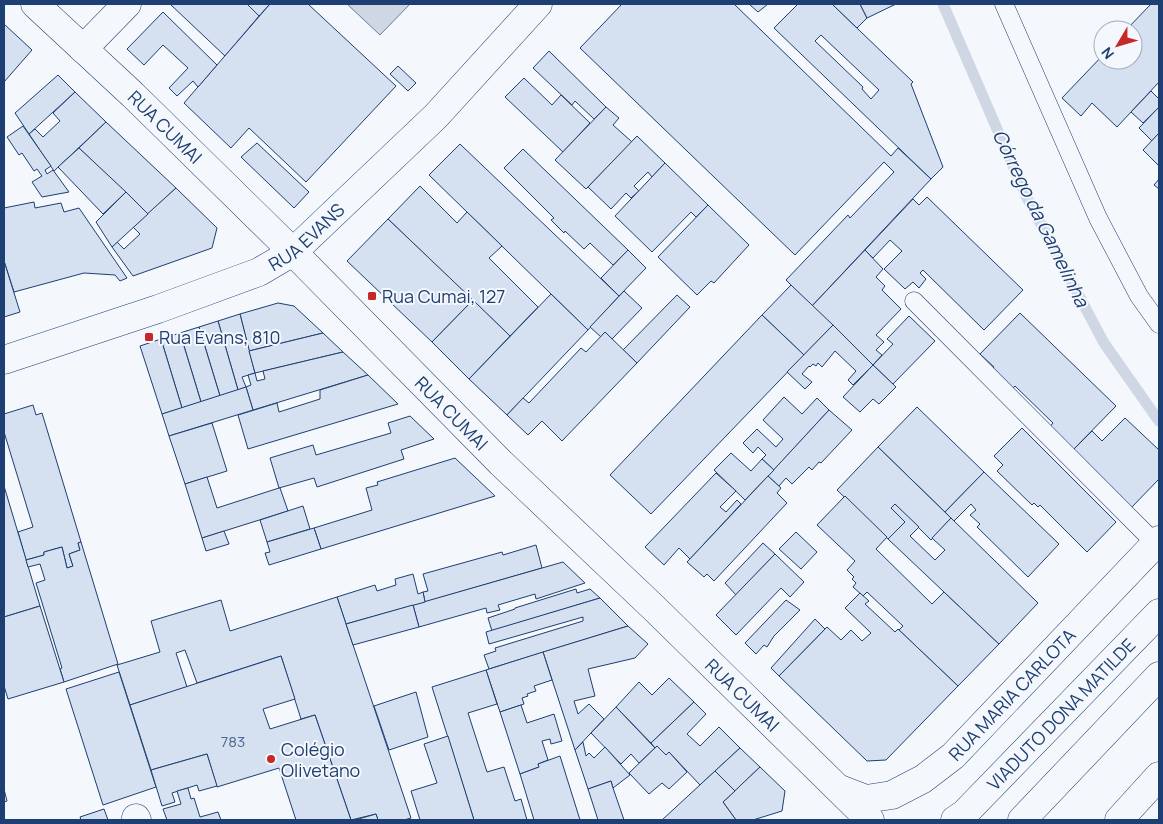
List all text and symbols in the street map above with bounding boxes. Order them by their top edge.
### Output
north arrow [1093,20,1143,70]
text: N [1097,43,1118,63]
street label: RUA CUMAI [123,85,208,168]
water label: Córrego da Gamelinha [987,125,1096,312]
street label: RUA EVANS [264,198,349,276]
place label: Rua Cumai, 127 [382,284,505,308]
marker: Rua Cumai, 127 [366,290,378,302]
place label: Rua Evans, 810 [159,325,280,349]
marker: Rua Evans, 810 [143,331,155,343]
street label: RUA CUMAI [410,371,494,455]
street label: RUA MARIA CARLOTA [943,623,1081,766]
street label: VIADUTO DONA MATILDE [982,633,1140,795]
street label: RUA CUMAI [700,653,785,737]
house number: 783 [221,731,245,752]
place label: Colégio Olivetano [281,737,360,782]
marker: Colégio Olivetano [265,753,277,765]

